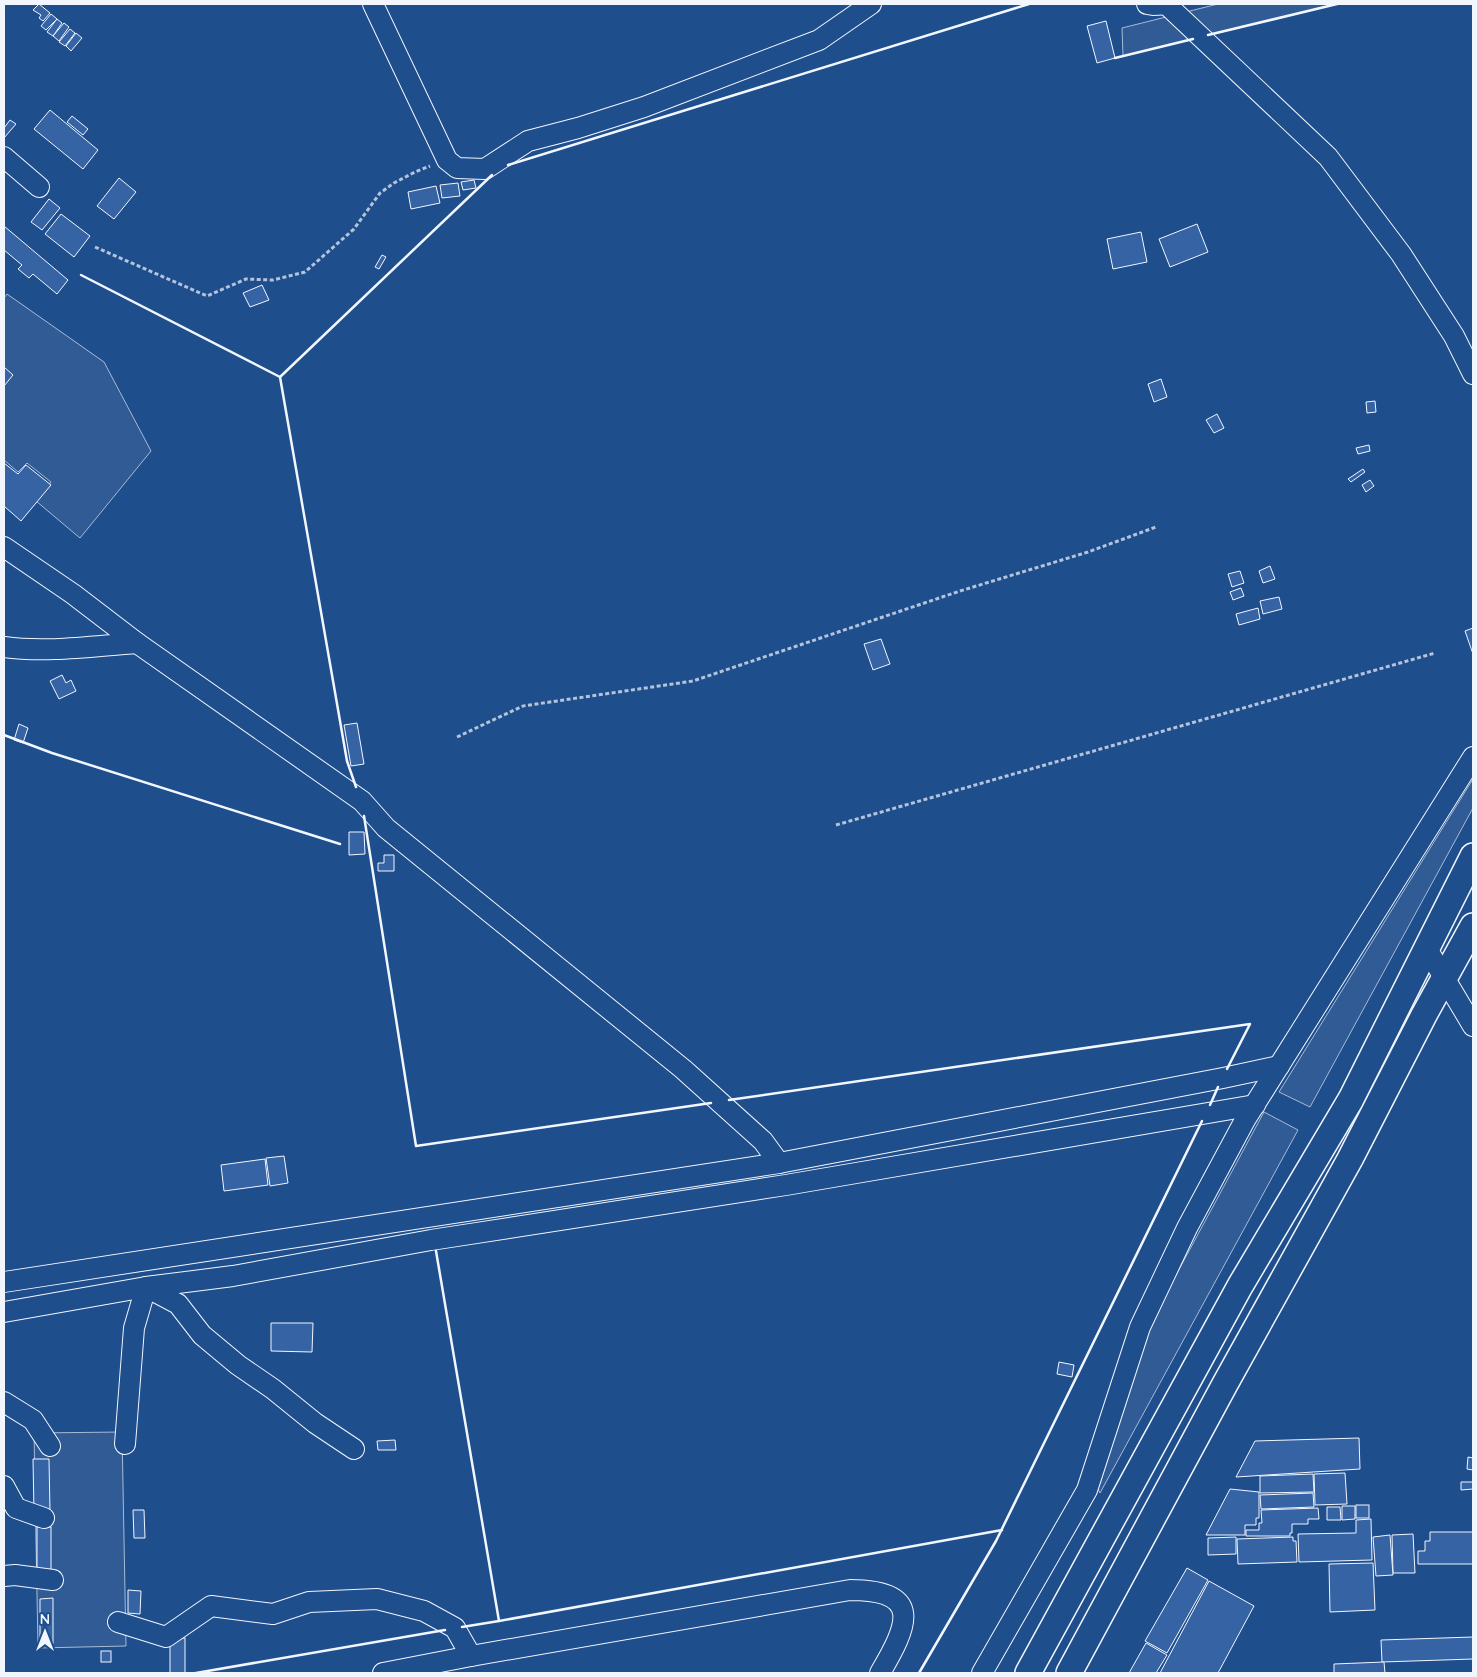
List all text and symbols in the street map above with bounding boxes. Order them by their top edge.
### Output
north arrow [20,1607,70,1657]
text: N [40,1610,50,1628]

